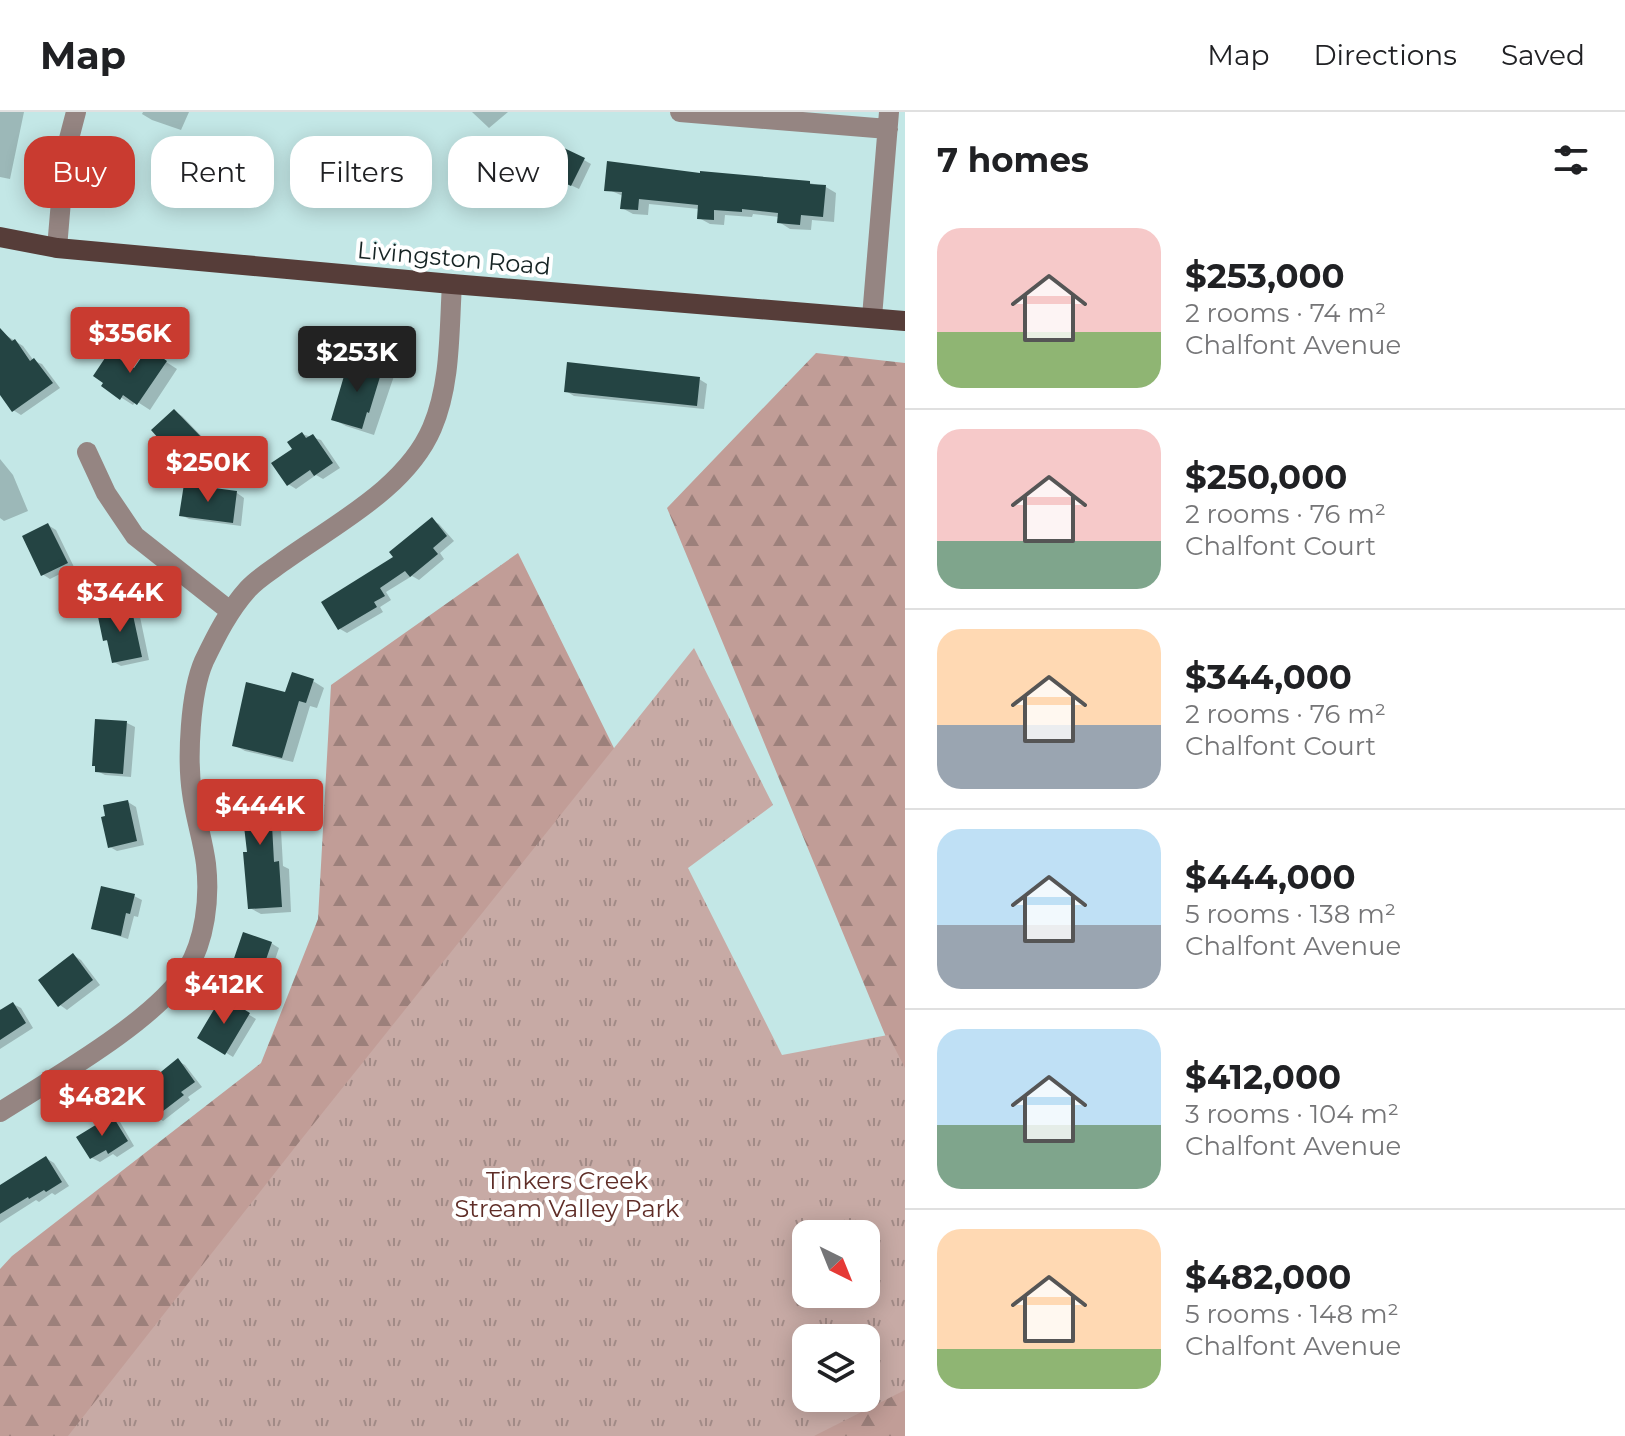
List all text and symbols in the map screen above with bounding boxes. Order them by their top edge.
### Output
text: Map [40,32,126,79]
text: Map [1207,38,1269,72]
text: Directions [1313,38,1457,72]
text: Saved [1501,38,1585,72]
chip: Buy [24,136,135,208]
chip: Rent [151,136,274,208]
chip: Filters [290,136,432,208]
chip: New [448,136,568,208]
icon: filters [1549,138,1593,182]
text: 7 homes [937,139,1089,181]
street label: Livingston Road [356,235,552,281]
text: $253,000 [1185,255,1345,297]
icon: home [1001,260,1097,356]
text: 2 rooms · 74 m² [1185,297,1386,329]
pin: $356K [74,307,186,375]
text: $356K [89,317,171,349]
pin: $253K [301,326,413,394]
text: Chalfont Avenue [1185,329,1401,361]
text: $253K [316,336,398,368]
pin: $250K [152,436,264,504]
text: $250K [166,446,250,478]
text: $250,000 [1185,456,1347,498]
icon: home [1001,461,1097,557]
text: 2 rooms · 76 m² [1185,498,1386,530]
text: Chalfont Court [1185,530,1376,562]
pin: $344K [64,566,176,634]
text: $344K [77,576,163,608]
text: $344,000 [1185,656,1352,698]
icon: home [1001,661,1097,757]
text: 2 rooms · 76 m² [1185,698,1386,730]
text: Chalfont Court [1185,730,1376,762]
pin: $444K [204,779,316,847]
text: $444K [215,789,305,821]
text: $444,000 [1185,856,1356,898]
icon: home [1001,861,1097,957]
text: 5 rooms · 138 m² [1185,898,1396,930]
text: Chalfont Avenue [1185,930,1401,962]
pin: $412K [168,958,280,1026]
text: $412K [185,968,263,1000]
text: $412,000 [1185,1056,1341,1098]
icon: home [1001,1061,1097,1157]
pin: $482K [46,1070,158,1138]
text: $482K [59,1080,145,1112]
text: 3 rooms · 104 m² [1185,1098,1399,1130]
text: Chalfont Avenue [1185,1130,1401,1162]
park label: Tinkers Creek Stream Valley Park [455,1166,680,1223]
north arrow [792,1220,880,1308]
map controls [792,1220,880,1412]
text: $482,000 [1185,1256,1351,1298]
icon: home [1001,1261,1097,1357]
text: 5 rooms · 148 m² [1185,1298,1399,1330]
button: layers [792,1324,880,1412]
text: Chalfont Avenue [1185,1330,1401,1362]

